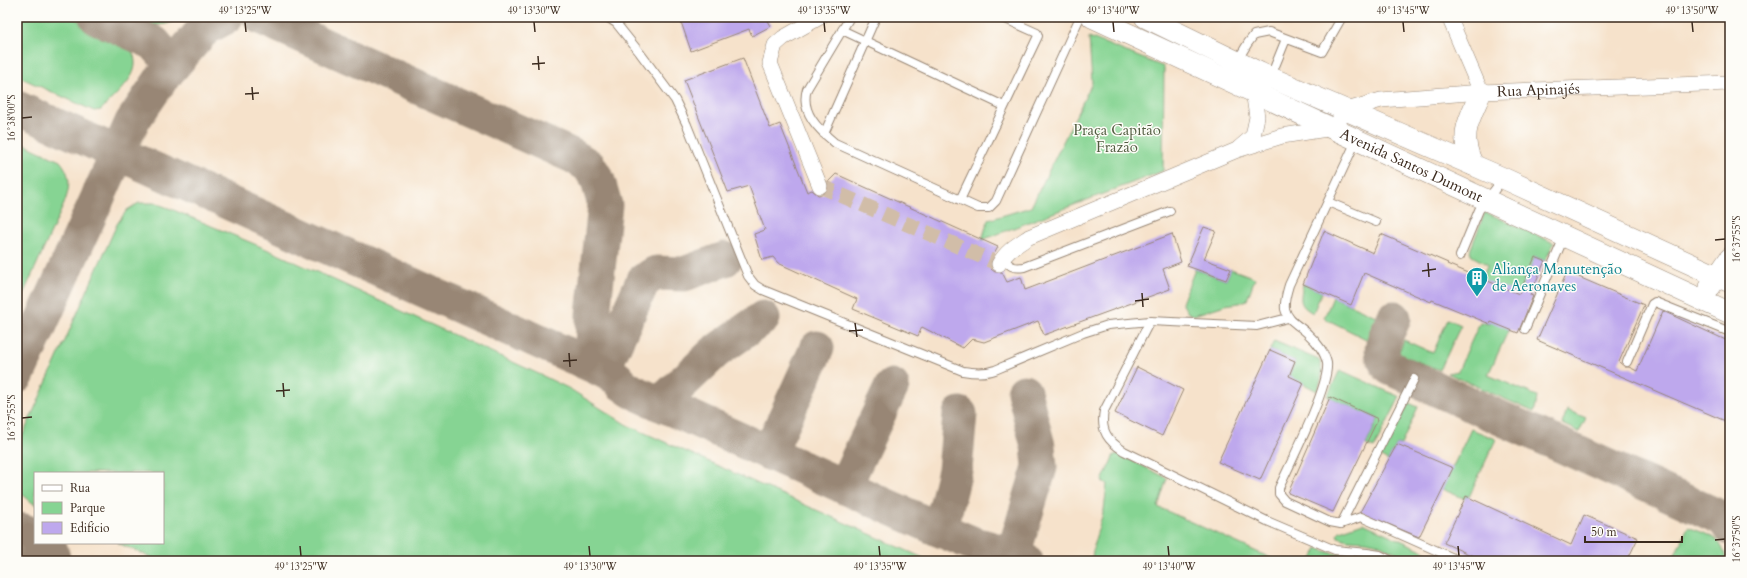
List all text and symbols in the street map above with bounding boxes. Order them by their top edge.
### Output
text: 49°13'25"W [218,4,273,18]
text: 49°13'30"W [507,4,562,18]
text: 49°13'35"W [797,4,852,18]
text: 49°13'40"W [1086,4,1141,18]
text: 49°13'45"W [1376,4,1431,18]
text: 49°13'50"W [1665,4,1720,18]
street label: Rua Apinajés [1496,78,1580,101]
text: 16°38'00"S [5,94,19,142]
park label: Praça Capitão Frazão [1073,120,1161,157]
street label: Avenida Santos Dumont [1337,123,1486,207]
text: 16°37'55"S [1730,215,1744,263]
place label: Aliança Manutenção de Aeronaves [1492,259,1622,296]
building icon: Aliança Manutenção de Aeronaves [1464,265,1490,298]
text: 16°37'55"S [5,394,19,442]
legend [34,472,164,544]
text: Rua [70,480,91,496]
text: Parque [70,500,105,516]
text: 16°37'50"S [1730,515,1744,563]
scale bar [1585,518,1682,544]
text: Edifício [70,520,110,536]
text: 50 m [1591,524,1618,540]
text: 49°13'25"W [274,560,329,574]
text: 49°13'30"W [563,560,618,574]
text: 49°13'35"W [853,560,908,574]
text: 49°13'40"W [1142,560,1197,574]
text: 49°13'45"W [1432,560,1487,574]

